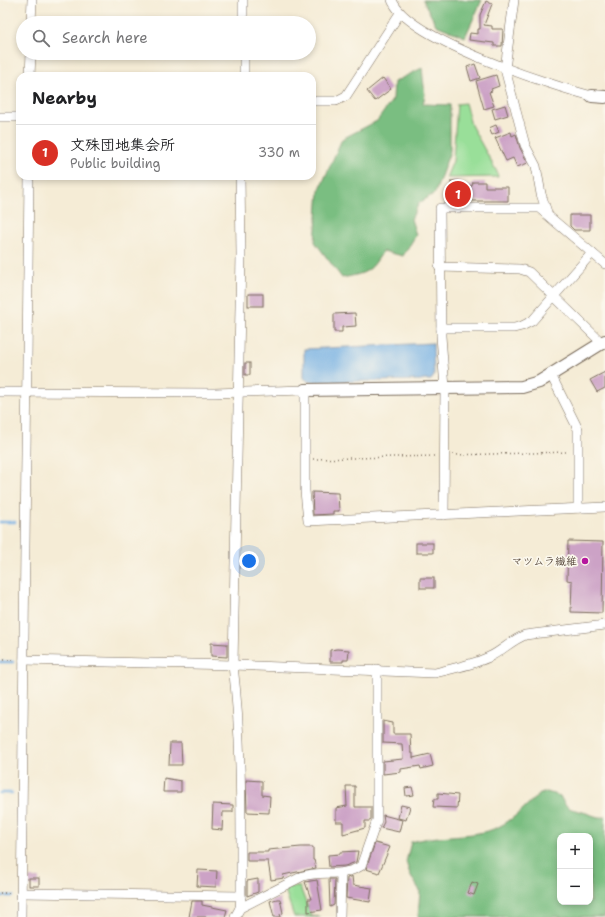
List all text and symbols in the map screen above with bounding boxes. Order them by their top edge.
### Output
search box [16,16,316,60]
icon: search [30,27,52,49]
text: Search here [62,28,148,48]
text: Nearby [32,87,97,109]
text: 文殊団地集会所 [70,135,175,155]
text: 1 [42,144,48,161]
text: 330 m [258,144,300,161]
text: Public building [70,155,161,172]
pin: 1 [445,179,471,209]
your location [239,551,259,571]
place label: マツムラ繊維 [511,554,577,569]
marker: マツムラ繊維 [580,556,590,566]
map controls [557,833,593,905]
button: + [557,833,593,869]
button: − [557,869,593,905]

